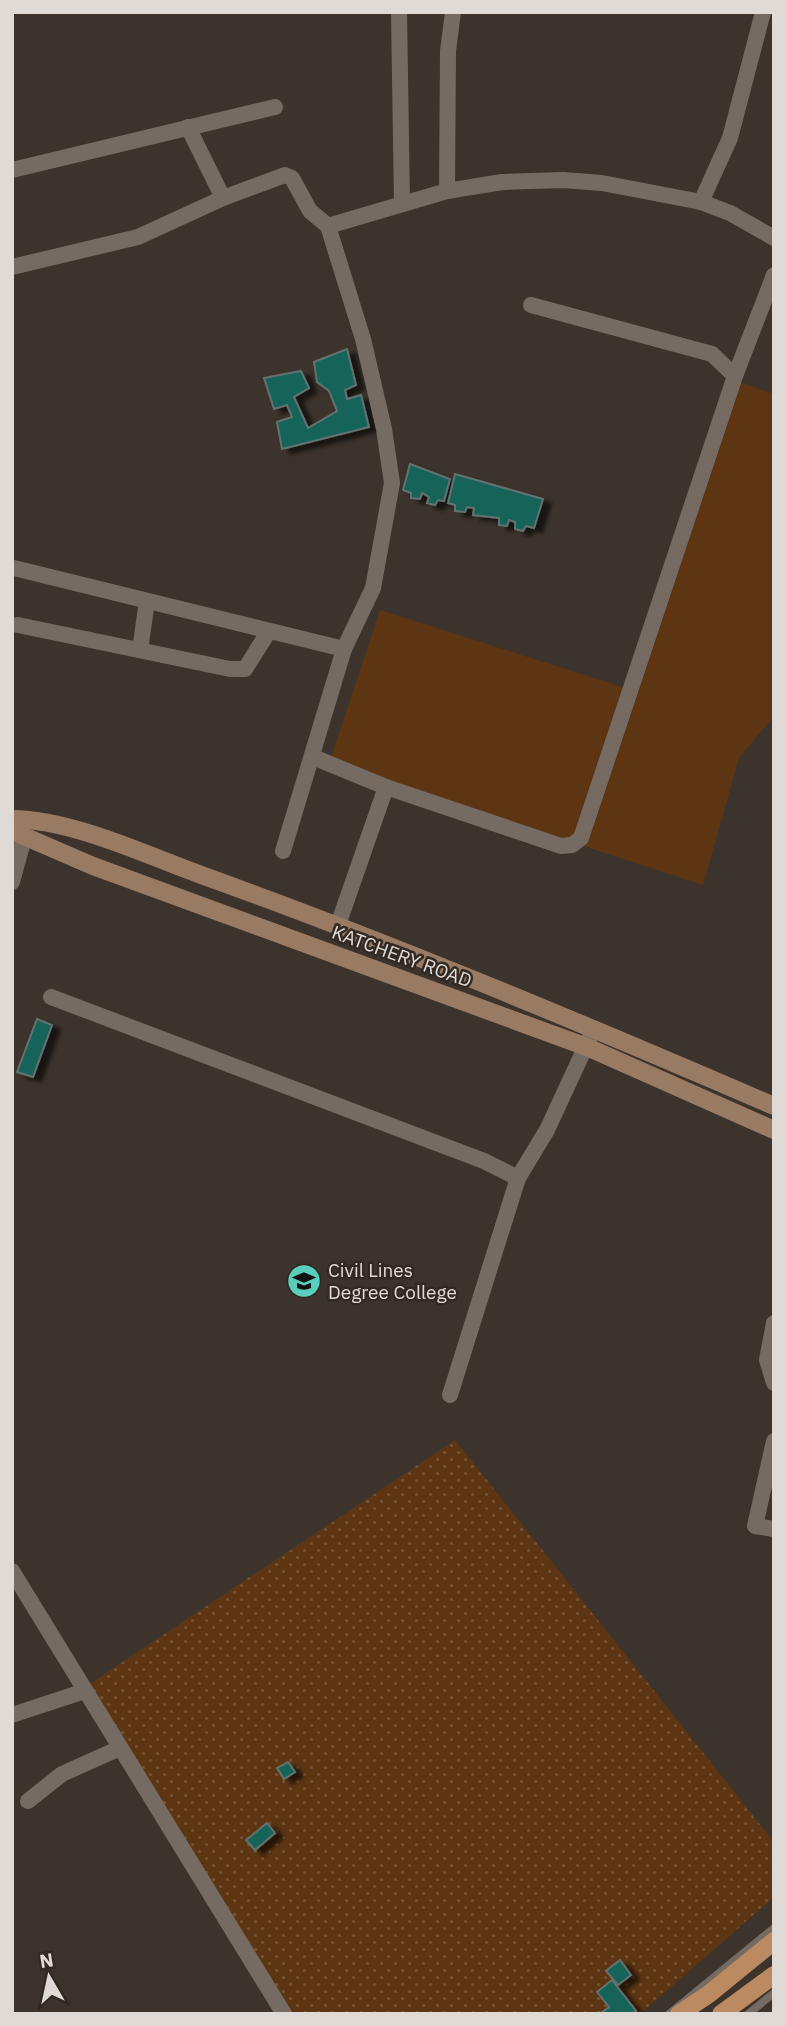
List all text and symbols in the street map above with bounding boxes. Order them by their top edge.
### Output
street label: KATCHERY ROAD [329,920,475,992]
place label: Civil Lines Degree College [328,1258,457,1304]
school or university icon: Civil Lines Degree College [285,1262,323,1300]
north arrow [14,1942,84,2012]
text: N [38,1947,55,1973]

